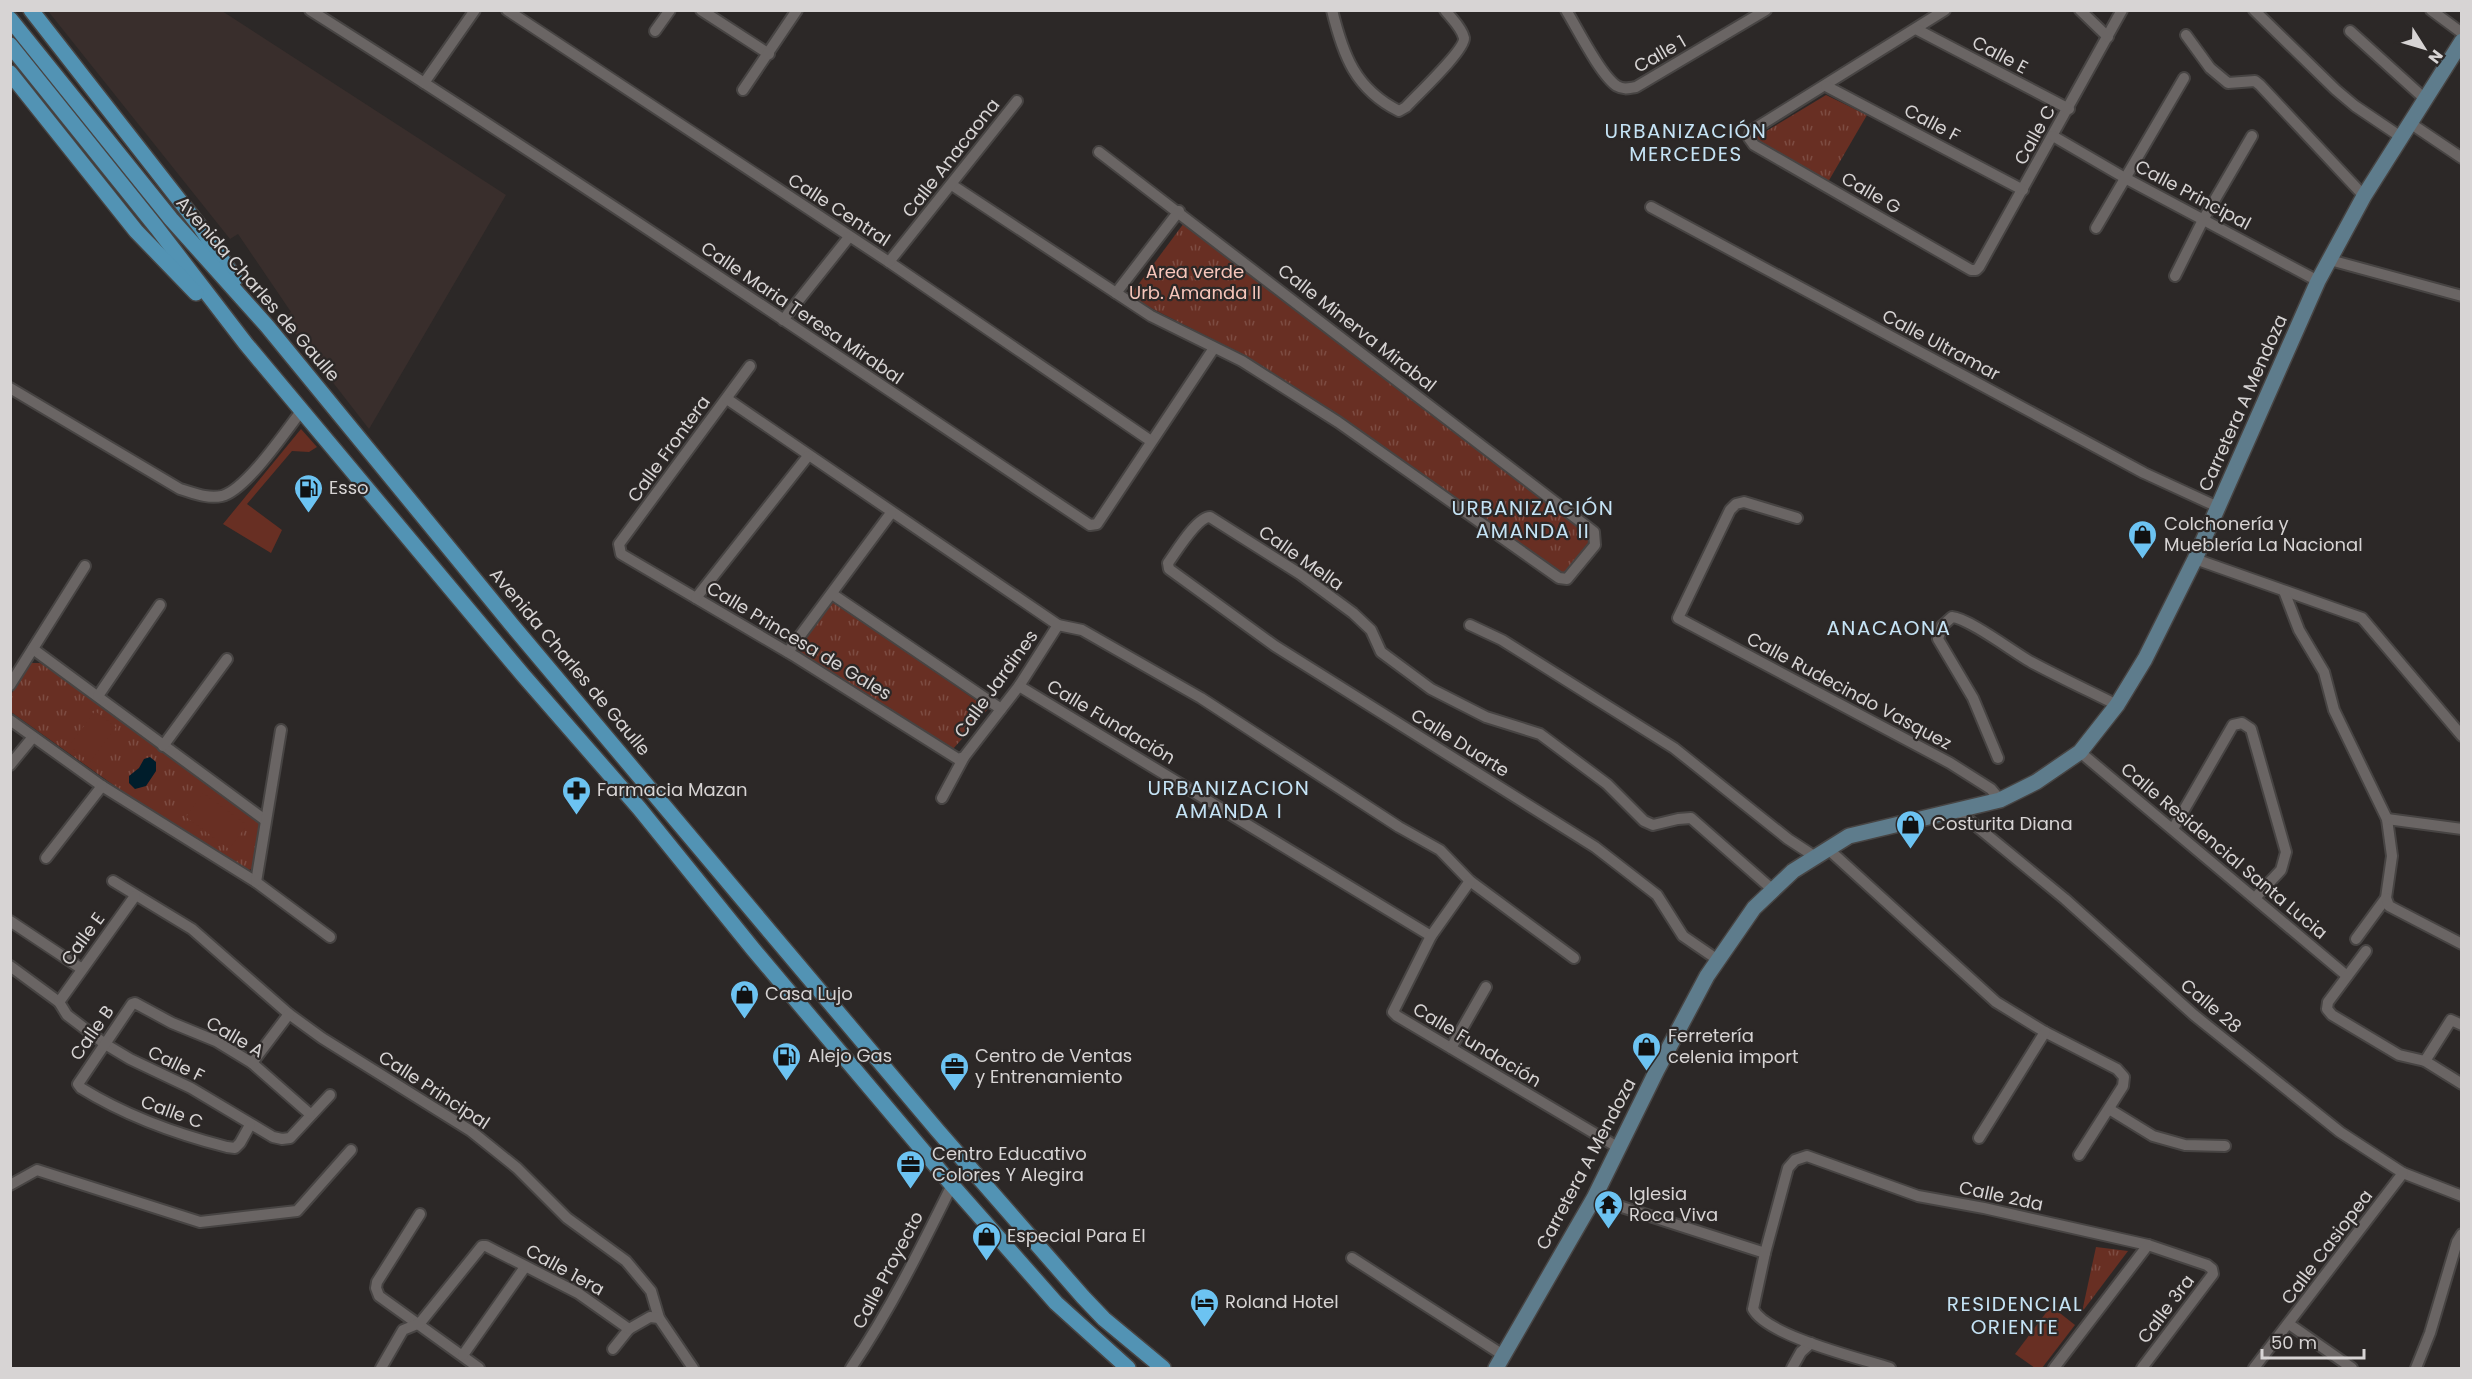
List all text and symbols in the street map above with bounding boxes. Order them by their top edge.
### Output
north arrow [2394,18,2454,78]
street label: Calle 1 [1629,29,1691,79]
street label: Calle E [1968,29,2033,80]
text: N [2423,45,2448,68]
street label: Calle Anacaona [896,93,1005,223]
street label: Calle F [1900,97,1965,148]
street label: Calle C [2008,100,2061,169]
district label: URBANIZACIÓN MERCEDES [1605,117,1767,168]
street label: Calle Principal [2131,153,2256,236]
street label: Calle G [1837,166,1906,220]
street label: Calle Central [783,167,895,252]
street label: Avenida Charles de Gaulle [171,191,346,387]
street label: Calle Maria Teresa Mirabal [696,235,909,390]
street label: Calle Minerva Mirabal [1273,258,1442,397]
park label: Area verde Urb. Amanda II [1129,259,1261,305]
street label: Calle Ultramar [1878,303,2005,386]
street label: Carretera A Mendoza [2192,310,2293,495]
street label: Calle Frontera [621,390,716,507]
fuel station icon: Esso [292,472,324,514]
place label: Esso [329,475,369,500]
district label: URBANIZACIÓN AMANDA II [1452,494,1614,545]
place label: Colchonería y Mueblería La Nacional [2164,511,2363,557]
shop icon: Colchonería y Mueblería La Nacional [2127,518,2159,560]
street label: Calle Mella [1254,519,1349,596]
street label: Avenida Charles de Gaulle [484,562,657,761]
street label: Calle Princesa de Gales [702,575,896,706]
district label: ANACAONA [1826,614,1952,642]
street label: Calle Jardines [948,625,1043,743]
street label: Calle Rudecindo Vasquez [1742,626,1956,755]
street label: Calle Fundación [1042,673,1180,770]
street label: Calle Duarte [1406,702,1514,783]
street label: Calle Residencial Santa Lucia [2116,757,2333,945]
pharmacy icon: Farmacia Mazan [560,774,592,816]
district label: URBANIZACION AMANDA I [1148,774,1310,825]
place label: Farmacia Mazan [597,777,748,802]
shop icon: Costurita Diana [1895,808,1927,850]
place label: Costurita Diana [1932,811,2073,836]
street label: Calle E [55,907,110,970]
street label: Calle 28 [2175,973,2247,1039]
shop icon: Casa Lujo [728,978,760,1020]
place label: Casa Lujo [765,981,853,1006]
street label: Calle Fundación [1408,996,1546,1093]
street label: Calle B [64,1000,120,1065]
street label: Calle A [202,1010,269,1063]
place label: Ferretería celenia import [1668,1023,1799,1069]
shop icon: Ferretería celenia import [1631,1030,1663,1072]
street label: Calle F [144,1039,209,1088]
fuel station icon: Alejo Gas [771,1040,803,1082]
place label: Alejo Gas [808,1043,892,1068]
place label: Centro de Ventas y Entrenamiento [975,1043,1132,1089]
street label: Calle Principal [374,1044,495,1135]
office icon: Centro de Ventas y Entrenamiento [938,1050,970,1092]
street label: Carretera A Mendoza [1530,1073,1641,1254]
street label: Calle C [137,1089,207,1134]
place label: Centro Educativo Colores Y Alegira [932,1141,1087,1187]
office icon: Centro Educativo Colores Y Alegira [895,1148,927,1190]
street label: Calle 2da [1957,1174,2046,1217]
place label: Iglesia Roca Viva [1629,1181,1718,1227]
street label: Calle Casiopea [2275,1184,2378,1309]
temple icon: Iglesia Roca Viva [1592,1188,1624,1230]
street label: Calle Proyecto [846,1207,929,1333]
shop icon: Especial Para El [970,1220,1002,1262]
place label: Especial Para El [1007,1223,1146,1248]
street label: Calle 1era [521,1238,609,1302]
street label: Calle 3ra [2131,1269,2200,1348]
hotel icon: Roland Hotel [1188,1286,1220,1328]
place label: Roland Hotel [1225,1289,1339,1314]
district label: RESIDENCIAL ORIENTE [1947,1290,2083,1341]
scale bar [2262,1322,2364,1360]
text: 50 m [2271,1330,2317,1355]

